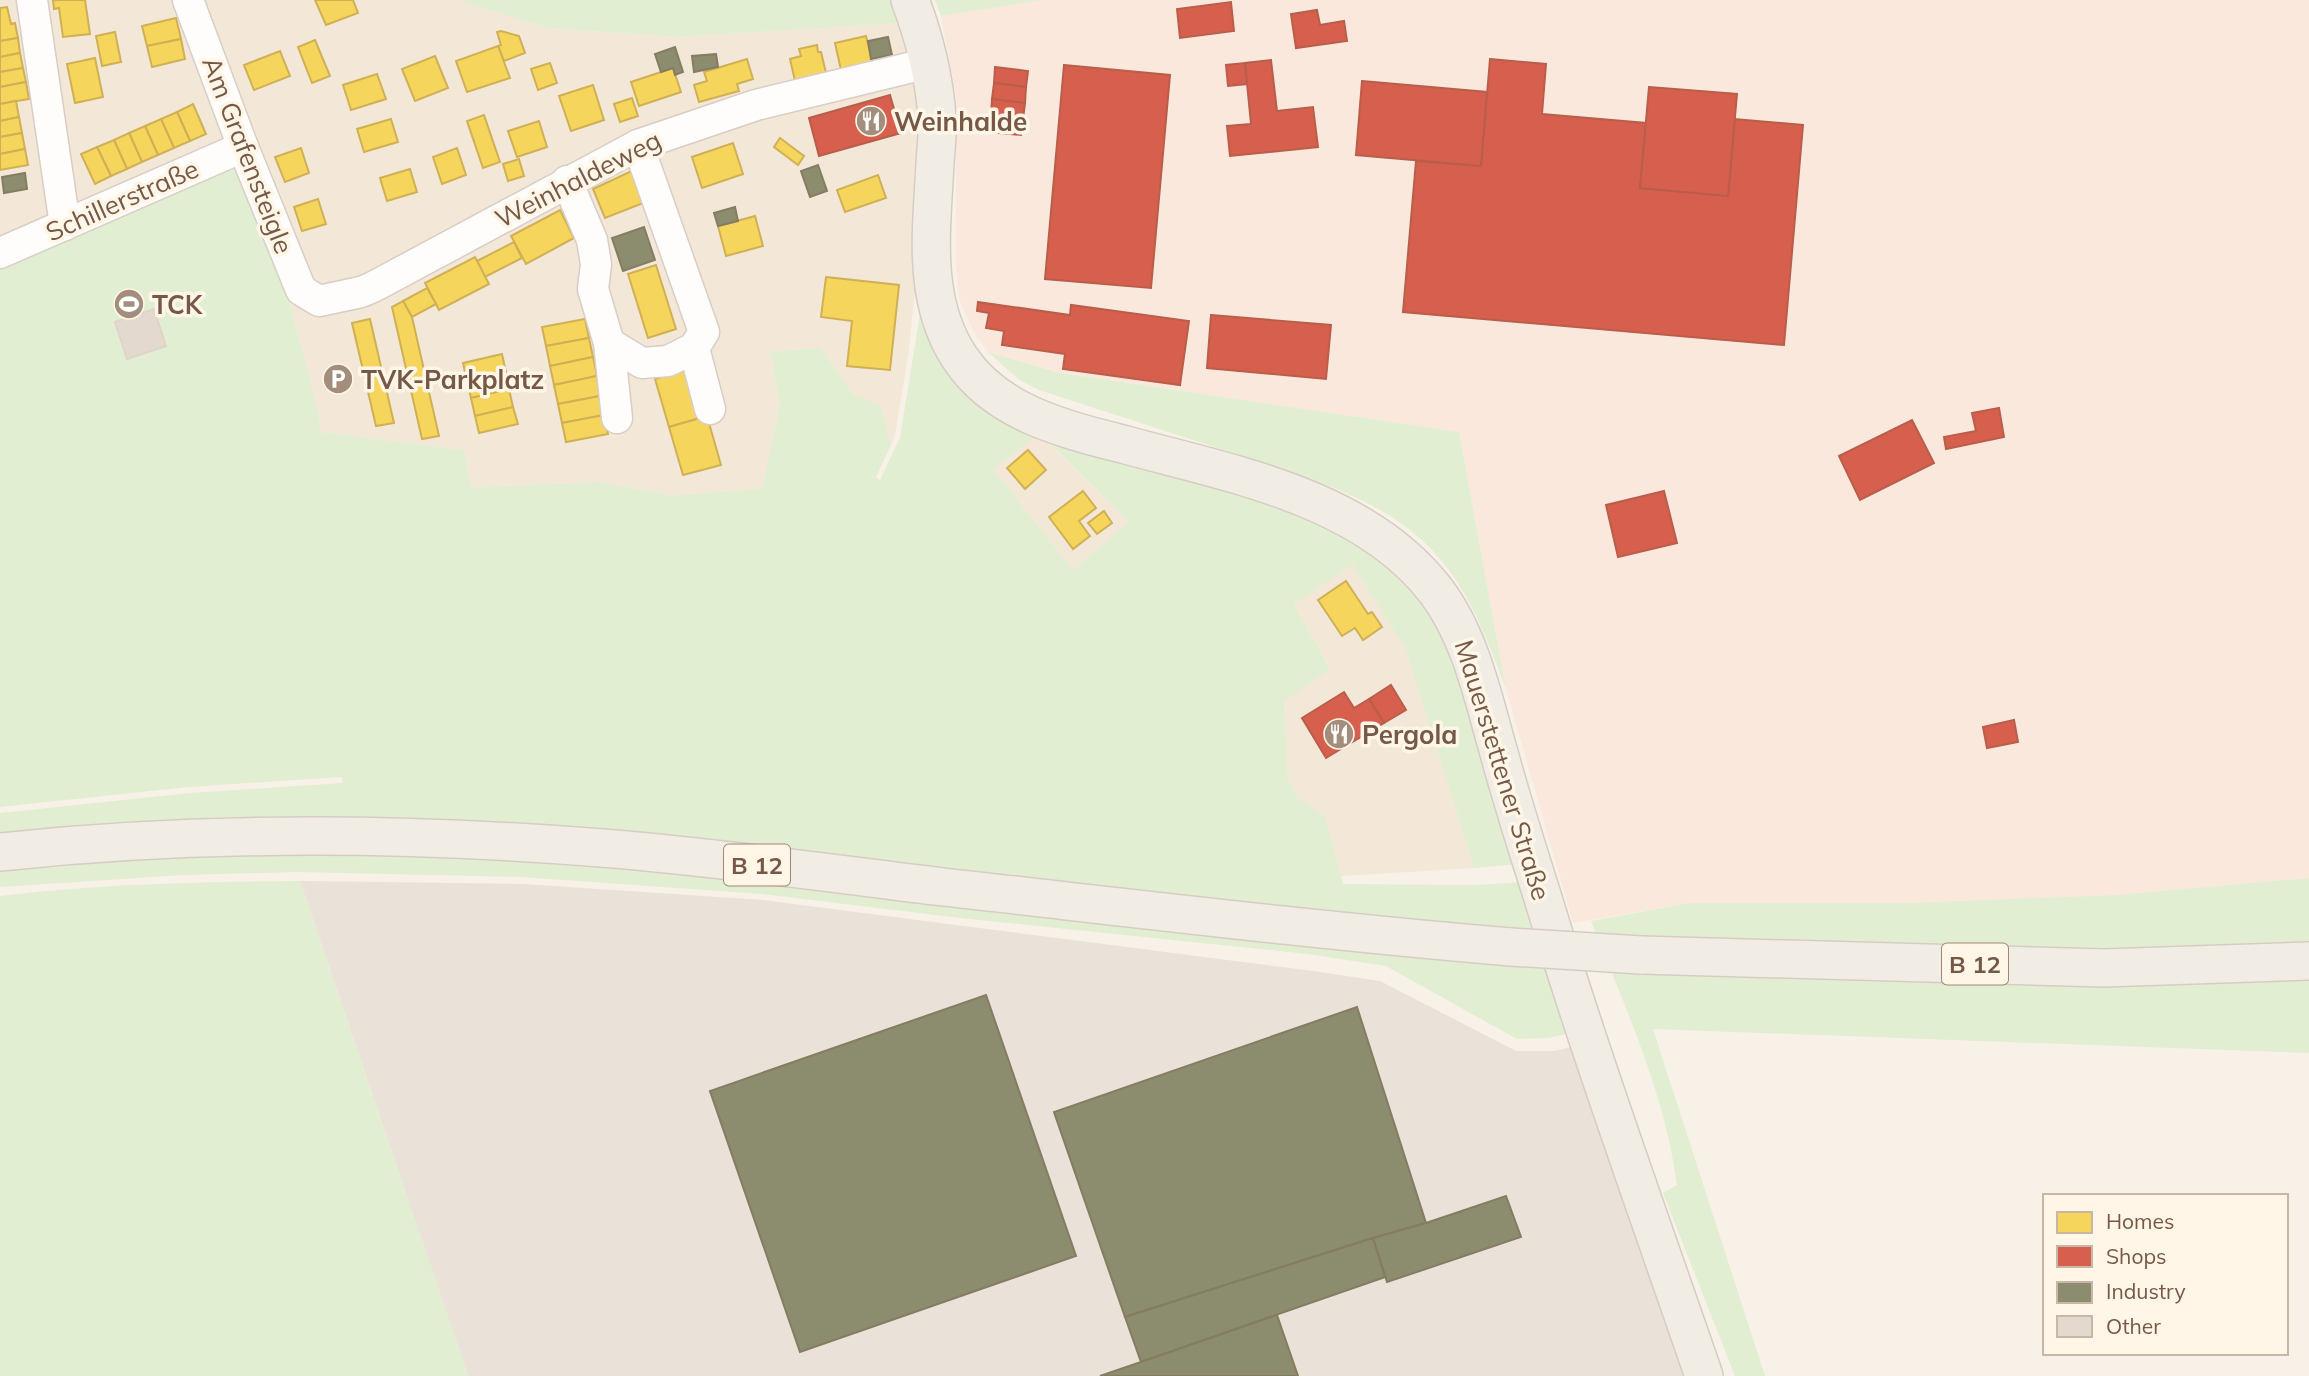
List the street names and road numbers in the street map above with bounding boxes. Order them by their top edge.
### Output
street label: Am Grafensteigle [195,52,301,258]
street label: Weinhaldeweg [490,123,666,235]
street label: Schillerstraße [40,152,204,248]
street label: Mauerstettener Straße [1448,636,1558,904]
road number: B 12 [724,844,790,886]
road number: B 12 [1942,944,2008,984]

